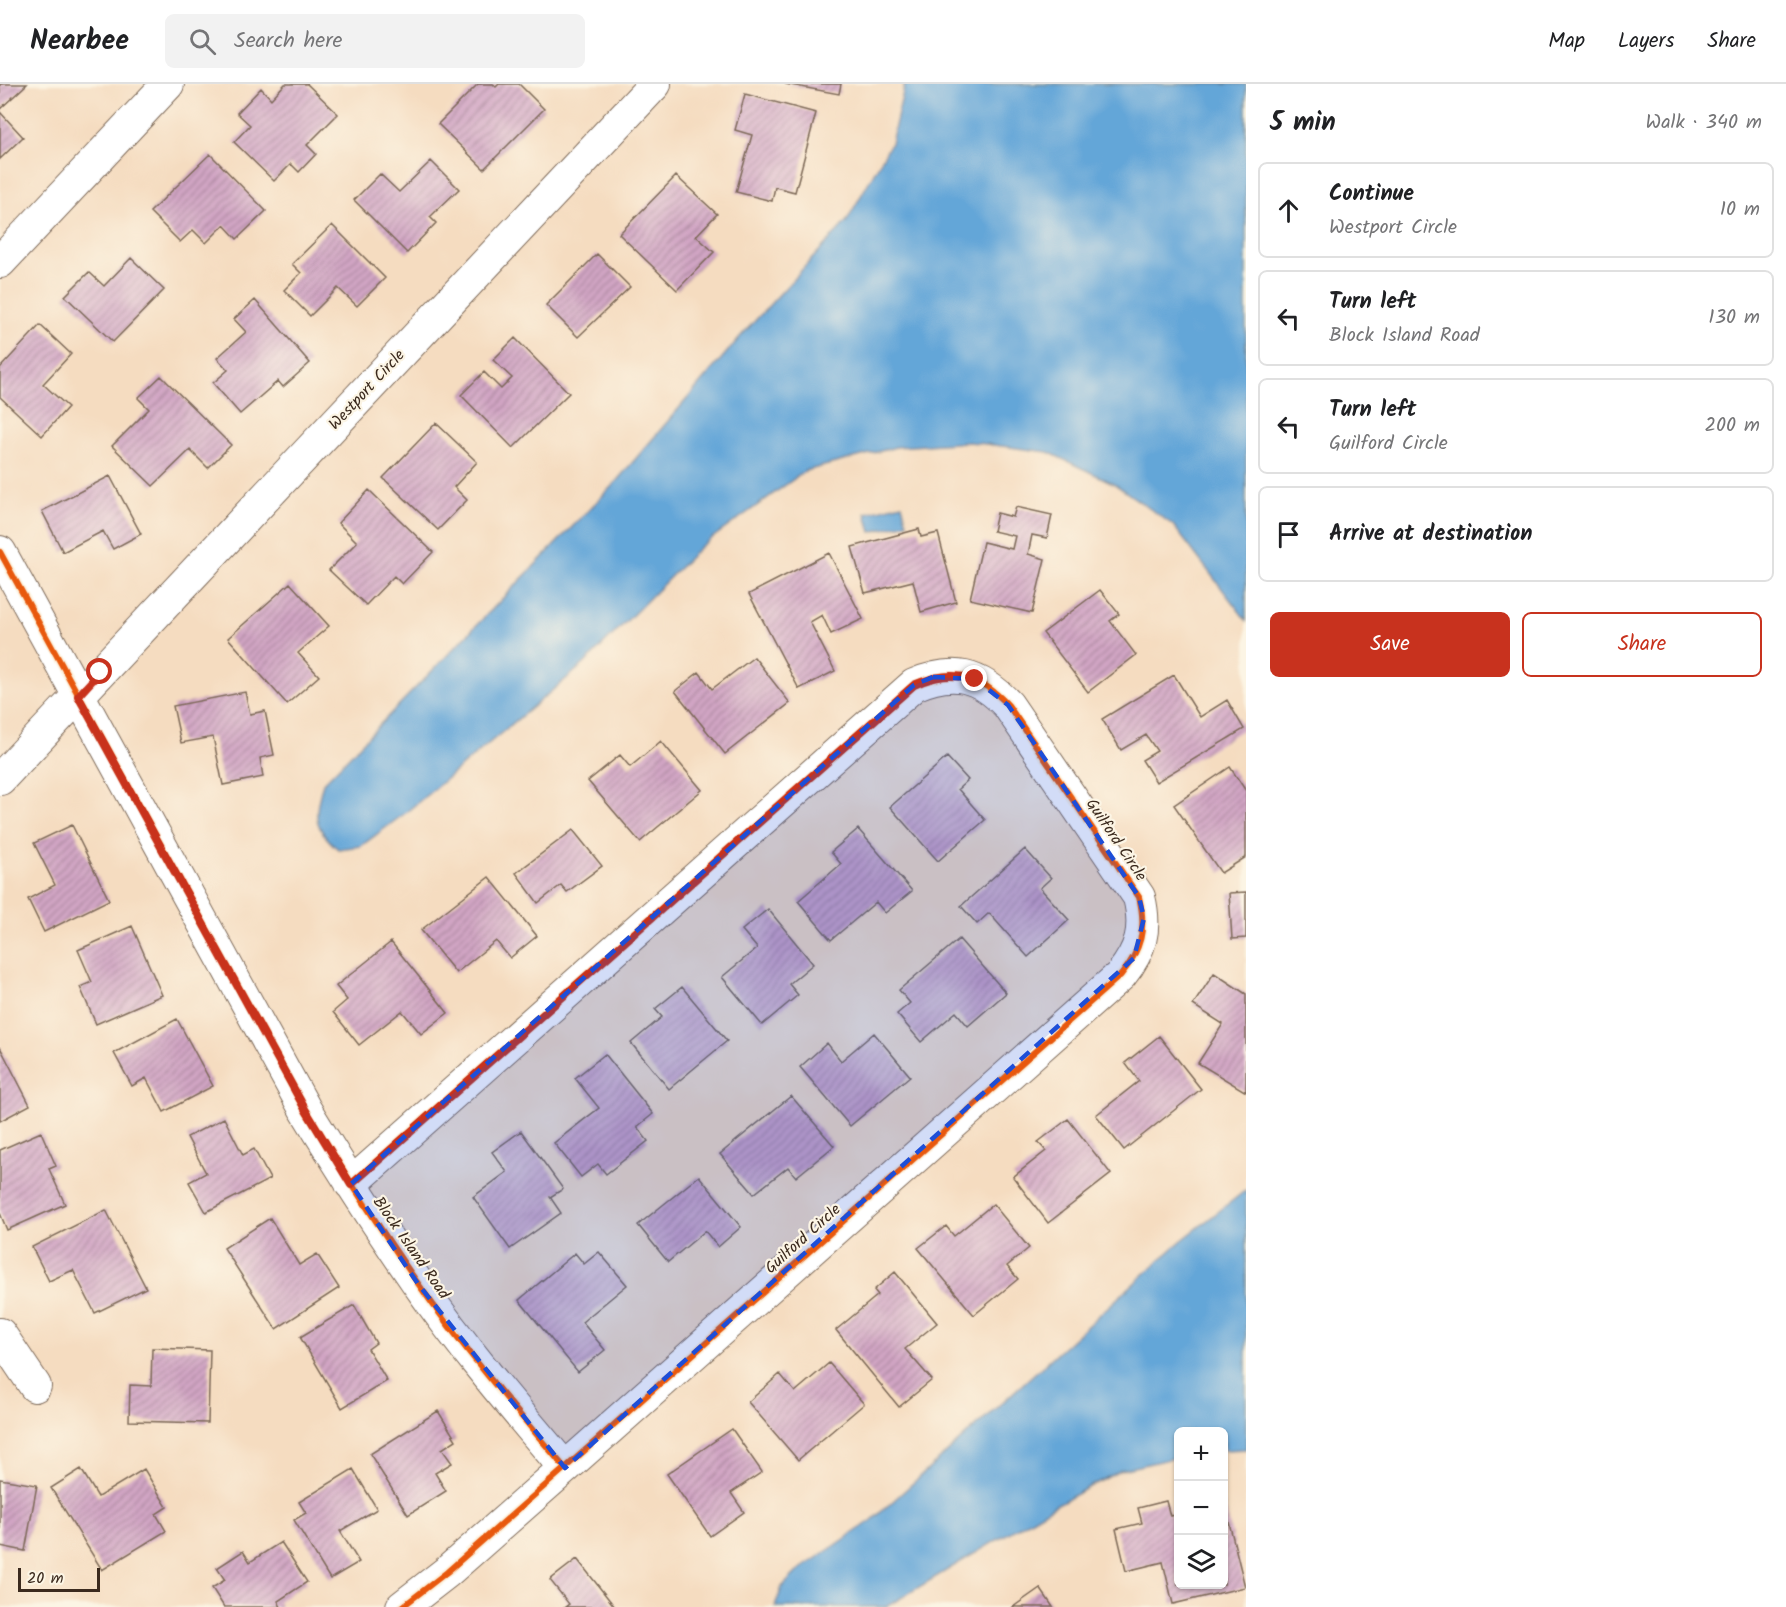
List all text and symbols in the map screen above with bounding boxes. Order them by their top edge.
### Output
search box [165,14,585,68]
text: Nearbee [30,19,129,64]
text: Search here [234,24,342,59]
icon: search [186,25,219,58]
text: Map [1548,25,1585,58]
text: Layers [1618,25,1674,58]
text: Share [1707,25,1756,58]
text: 5 min [1270,102,1336,144]
text: Walk · 340 m [1646,107,1762,139]
text: Continue [1329,177,1414,212]
icon: ahead [1272,194,1305,227]
text: 10 m [1720,194,1760,226]
text: Westport Circle [1329,212,1457,244]
text: Turn left [1329,285,1416,320]
icon: left [1272,302,1305,335]
text: 130 m [1708,302,1760,334]
text: Block Island Road [1329,320,1480,352]
street label: Westport Circle [323,344,411,436]
text: Turn left [1329,393,1416,428]
icon: left [1272,410,1305,443]
text: 200 m [1704,410,1760,442]
text: Guilford Circle [1329,428,1448,460]
text: Arrive at destination [1329,517,1532,552]
icon: arrive [1272,518,1305,551]
button: Save [1270,612,1510,677]
button: Share [1522,612,1762,677]
route start [86,658,112,684]
route end [961,665,987,691]
street label: Guilford Circle [1079,794,1153,886]
street label: Block Island Road [366,1191,456,1305]
street label: Guilford Circle [759,1198,847,1280]
map controls [1174,1427,1228,1589]
button: + [1174,1427,1228,1481]
button: − [1174,1481,1228,1535]
button: layers [1174,1535,1228,1589]
scale bar [18,1565,100,1592]
text: 20 m [27,1566,63,1591]

